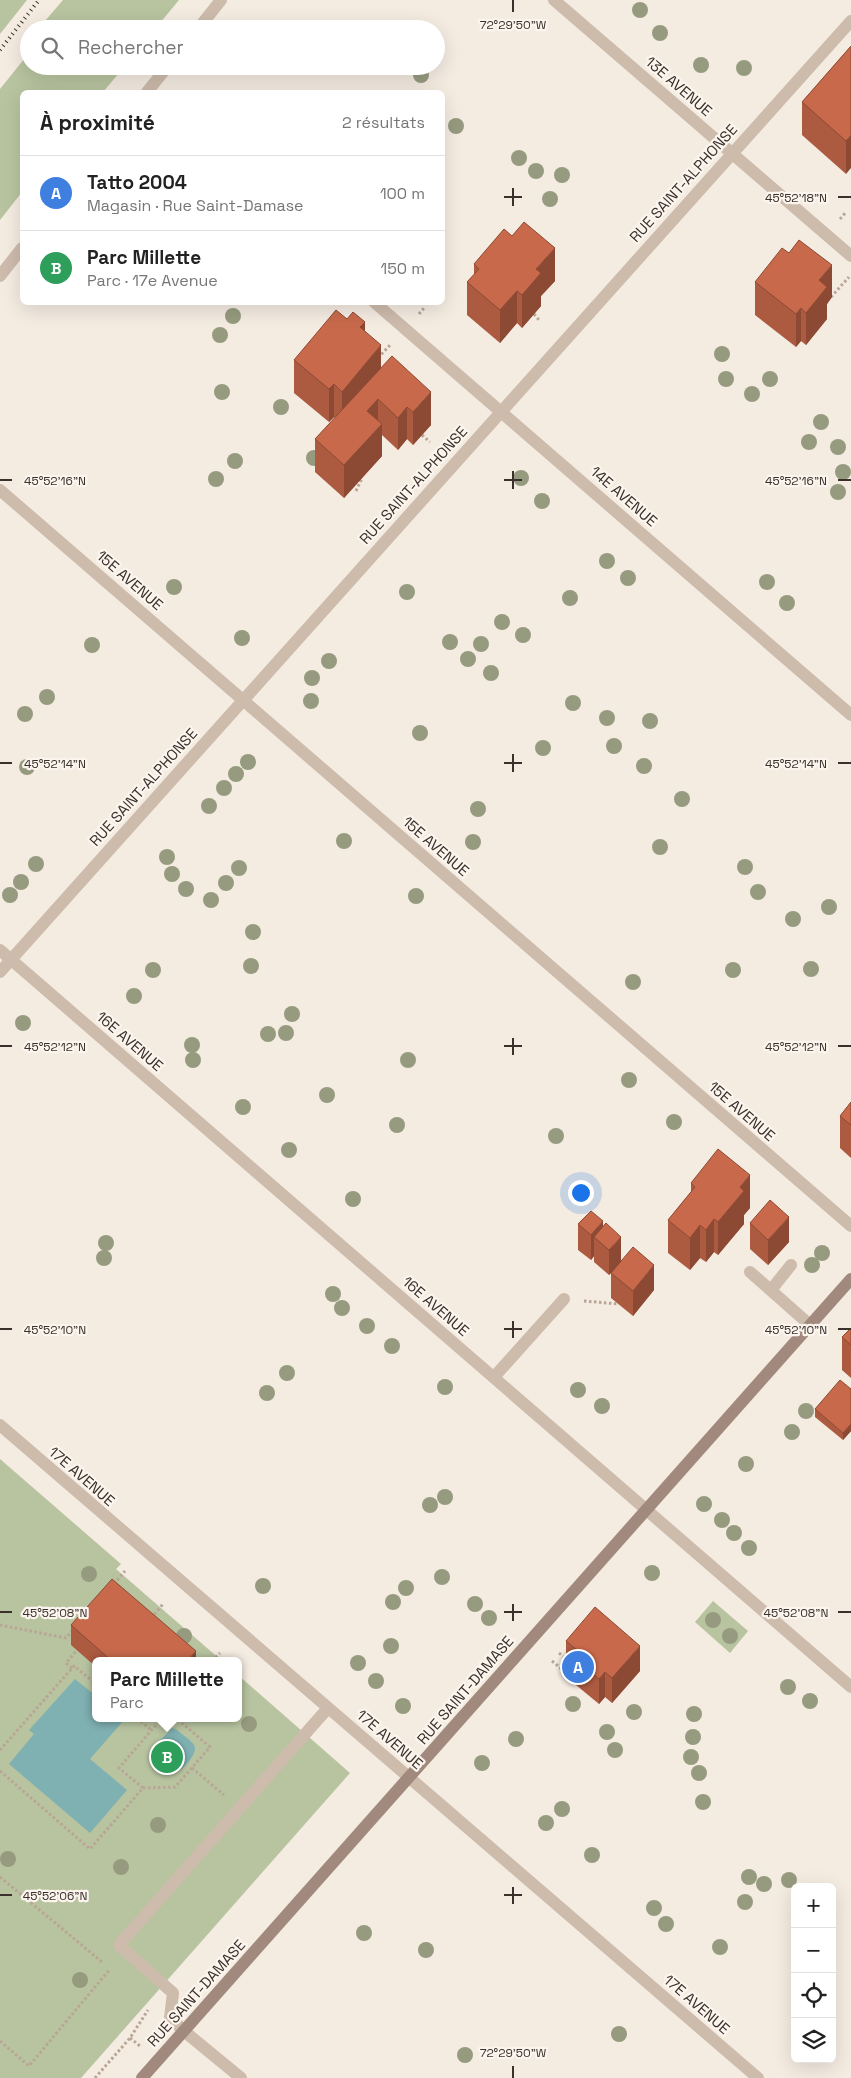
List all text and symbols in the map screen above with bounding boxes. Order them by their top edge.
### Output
text: 72°29'50"W [480,17,547,33]
search box [20,20,445,75]
icon: search [38,34,66,62]
text: Rechercher [78,35,184,60]
street label: 13E AVENUE [642,52,716,120]
text: À proximité [40,109,155,136]
text: 2 résultats [342,112,425,133]
street label: RUE SAINT-ALPHONSE [625,120,741,246]
text: Tatto 2004 [87,170,187,195]
text: A [51,183,61,204]
text: 100 m [380,183,425,204]
text: 45°52'18"N [765,190,827,206]
text: Magasin · Rue Saint-Damase [87,195,304,216]
text: Parc Millette [87,245,201,270]
text: B [51,258,61,279]
text: 150 m [381,258,425,279]
text: Parc · 17e Avenue [87,270,218,291]
street label: RUE SAINT-ALPHONSE [355,422,471,548]
street label: 14E AVENUE [587,462,661,530]
text: 45°52'16"N [24,473,86,489]
text: 45°52'16"N [765,473,827,489]
street label: 15E AVENUE [93,546,167,614]
street label: RUE SAINT-ALPHONSE [85,724,201,850]
text: 45°52'14"N [24,756,86,772]
text: 45°52'14"N [765,756,827,772]
street label: 15E AVENUE [399,812,473,880]
street label: 16E AVENUE [93,1007,167,1075]
text: 45°52'12"N [24,1039,86,1055]
text: 45°52'12"N [765,1039,827,1055]
street label: 15E AVENUE [705,1077,779,1145]
your location [568,1180,594,1206]
street label: 16E AVENUE [399,1272,473,1340]
text: 45°52'10"N [24,1322,86,1338]
text: 45°52'10"N [765,1322,827,1338]
street label: 17E AVENUE [45,1442,119,1510]
text: 45°52'08"N [23,1605,87,1621]
text: 45°52'08"N [764,1605,828,1621]
street label: RUE SAINT-DAMASE [413,1632,517,1748]
pin: A [562,1648,594,1686]
popup [92,1657,242,1722]
text: Parc Millette [110,1667,224,1692]
text: Parc [110,1692,144,1713]
street label: 17E AVENUE [353,1705,427,1773]
pin: B [151,1738,183,1776]
map controls [791,1883,836,2063]
button: + [791,1883,836,1928]
text: 45°52'06"N [23,1888,87,1904]
button: − [791,1928,836,1973]
street label: RUE SAINT-DAMASE [143,1935,249,2051]
street label: 17E AVENUE [660,1970,734,2038]
button: locate [791,1973,836,2018]
button: layers [791,2018,836,2063]
text: 72°29'50"W [480,2045,547,2061]

